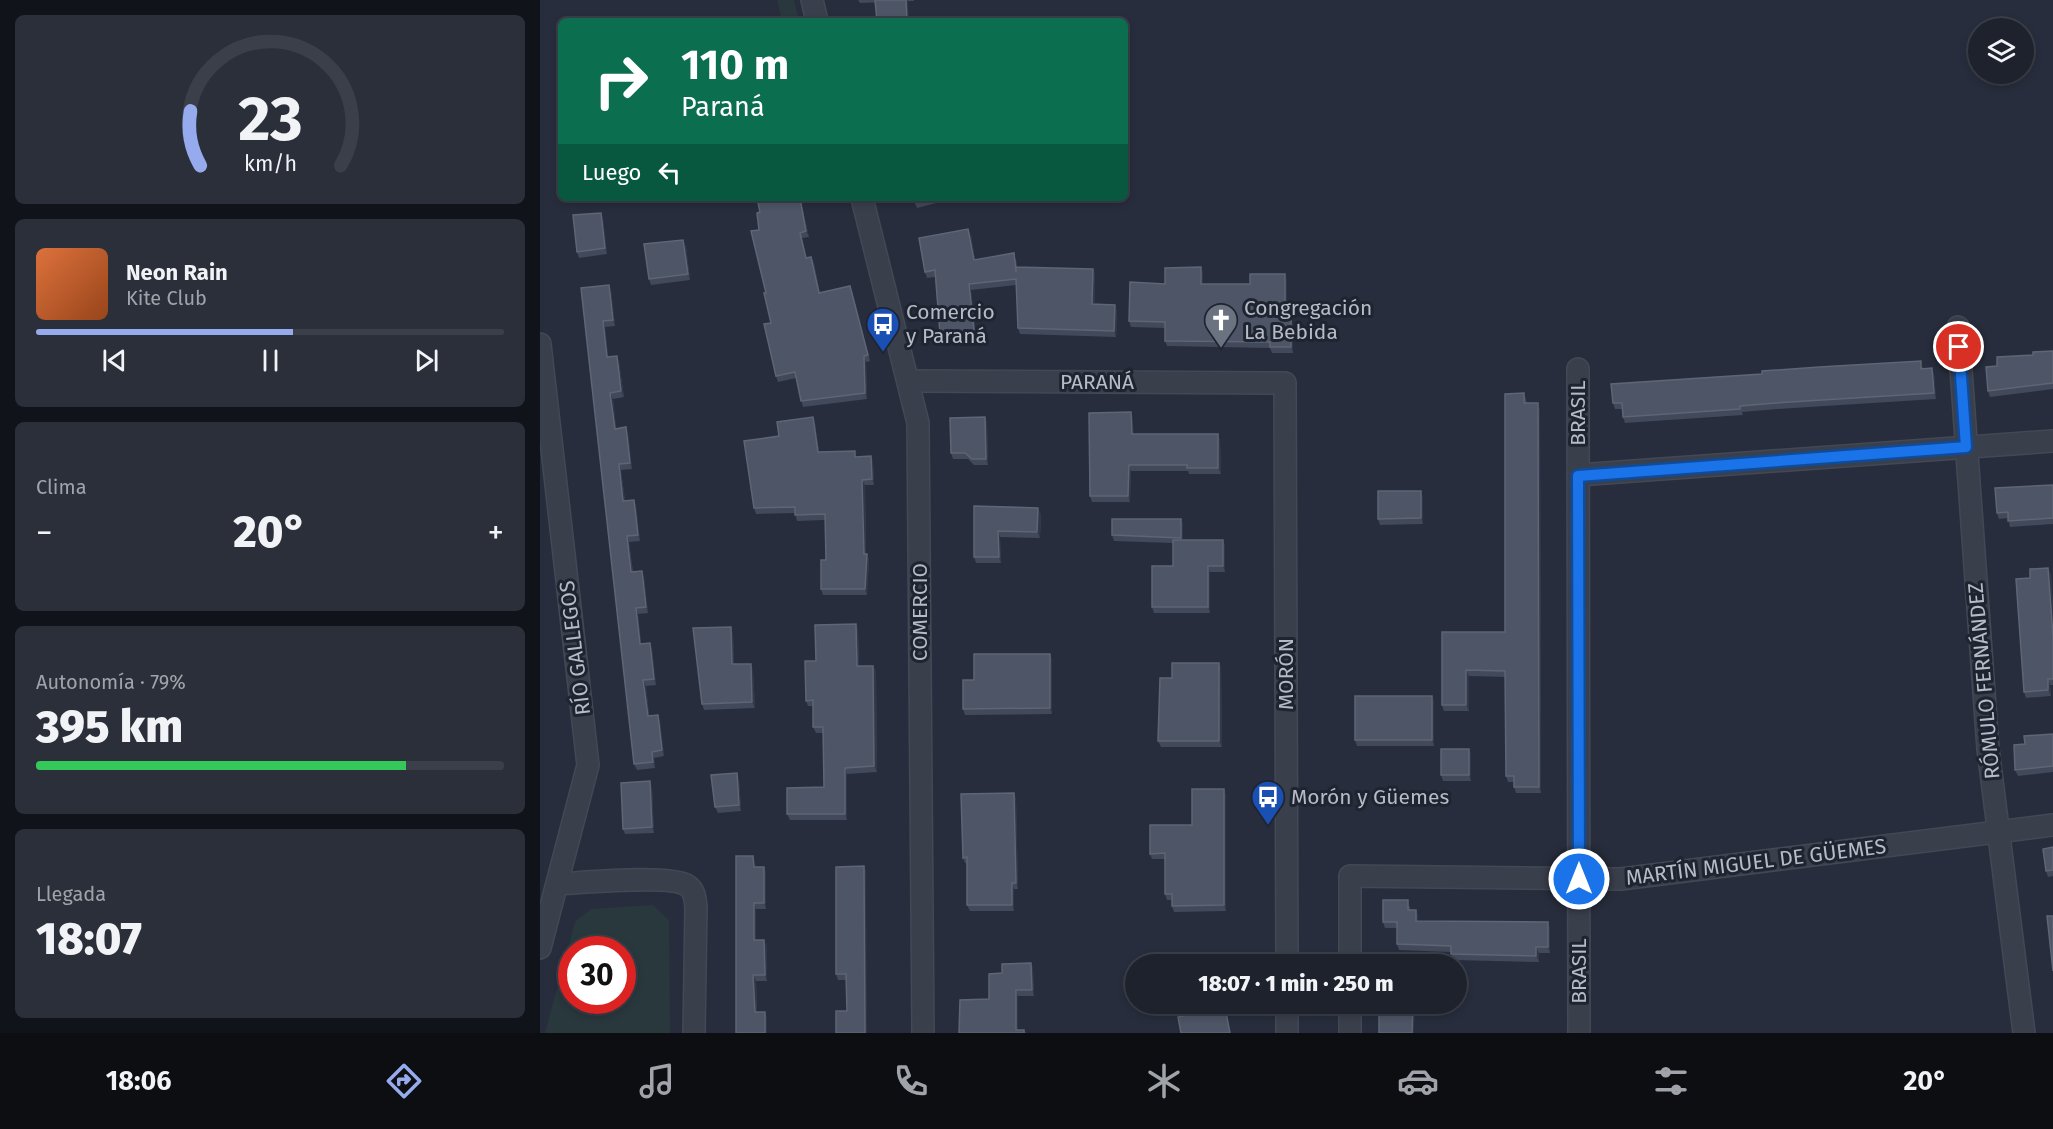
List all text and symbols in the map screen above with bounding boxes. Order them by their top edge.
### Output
map controls [1968,18,2034,84]
button: layers [1968,18,2034,84]
text: 110 m [681,40,789,90]
icon: right [582,42,660,120]
text: 23 [238,82,302,157]
text: Paraná [681,91,765,123]
text: km/h [243,152,297,178]
icon: left [653,156,686,189]
text: Luego [582,159,641,186]
text: Neon Rain [126,259,228,286]
text: Kite Club [126,286,207,310]
place label: Congregación La Bebida [1244,295,1372,345]
place label: Comercio y Paraná [906,299,995,349]
church icon: Congregación La Bebida [1203,302,1239,349]
bus stop icon: Comercio y Paraná [865,306,901,353]
pin [1933,321,1984,372]
icon: arrive [1942,330,1975,363]
icon: previous [98,344,131,377]
icon: pause [254,344,287,377]
icon: next [410,344,443,377]
street label: PARANÁ [1060,369,1134,395]
street label: BRASIL [1565,380,1591,446]
text: Clima [36,475,87,499]
text: 20° [233,505,307,559]
text: − [36,513,53,553]
text: + [488,513,504,553]
street label: COMERCIO [907,563,933,661]
street label: RÍO GALLEGOS [554,579,596,717]
street label: RÓMULO FERNÁNDEZ [1962,582,2006,780]
street label: MORÓN [1273,638,1299,710]
text: Autonomía · 79% [36,670,186,694]
text: 395 km [36,700,183,754]
bus stop icon: Morón y Güemes [1250,779,1286,826]
place label: Morón y Güemes [1291,784,1449,810]
street label: MARTÍN MIGUEL DE GÜEMES [1624,833,1888,891]
position arrow [1547,847,1611,911]
text: Llegada [36,882,106,906]
text: 18:07 [36,912,142,966]
speed limit sign: 30 [558,936,636,1014]
street label: BRASIL [1566,938,1592,1004]
text: 18:07 · 1 min · 250 m [1198,970,1394,997]
icon: directions [383,1060,425,1102]
icon: music [636,1060,678,1102]
icon: phone [890,1060,932,1102]
icon: climate [1143,1060,1185,1102]
icon: car [1397,1060,1439,1102]
icon: filters [1650,1060,1692,1102]
text: 18:06 [106,1065,171,1097]
text: 20° [1903,1065,1947,1097]

